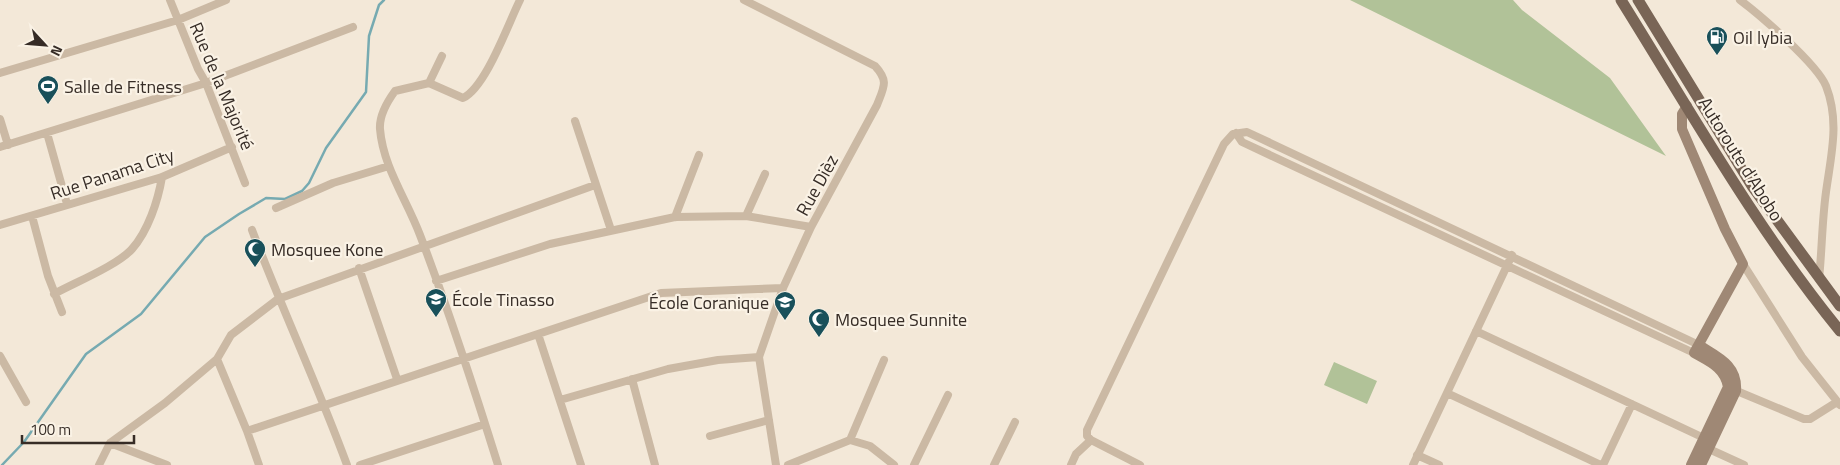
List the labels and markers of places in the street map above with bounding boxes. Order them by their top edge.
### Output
place label: Oil lybia [1733,24,1792,51]
fuel station icon: Oil lybia [1705,25,1729,56]
place label: Salle de Fitness [64,73,182,100]
sports icon: Salle de Fitness [36,74,60,105]
place label: Mosquee Kone [271,236,383,263]
mosque icon: Mosquee Kone [243,237,267,268]
place label: École Tinasso [452,286,555,313]
school or university icon: École Tinasso [424,287,448,318]
place label: École Coranique [649,289,769,316]
school or university icon: École Coranique [773,290,797,321]
place label: Mosquee Sunnite [835,306,967,333]
mosque icon: Mosquee Sunnite [807,307,831,338]

